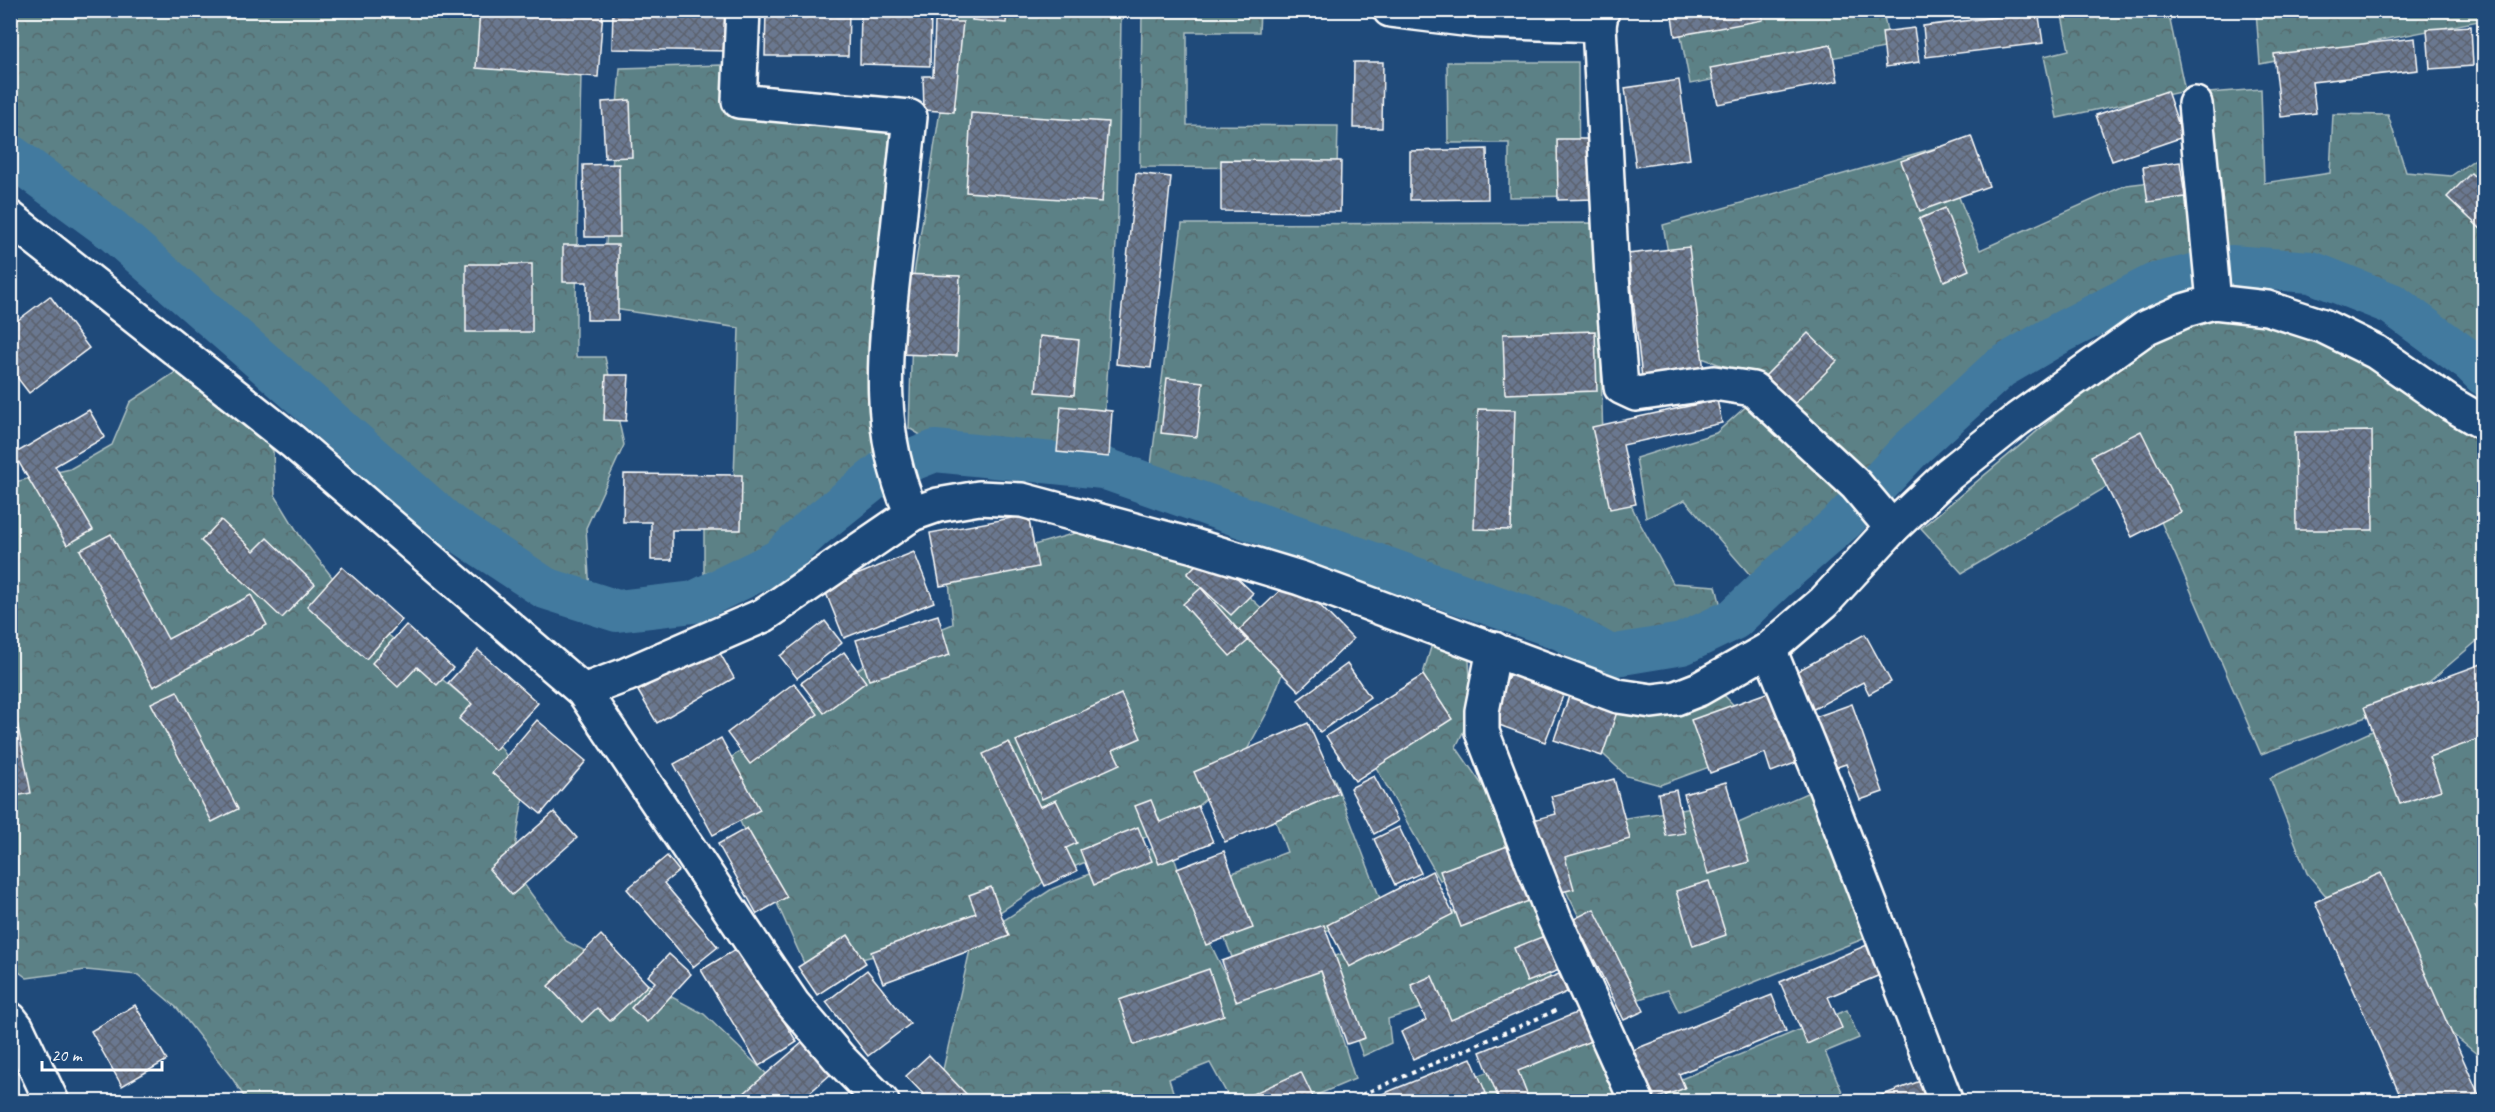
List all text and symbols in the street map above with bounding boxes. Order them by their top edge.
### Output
scale bar [42,1034,162,1072]
text: 20 m [51,1044,84,1066]

